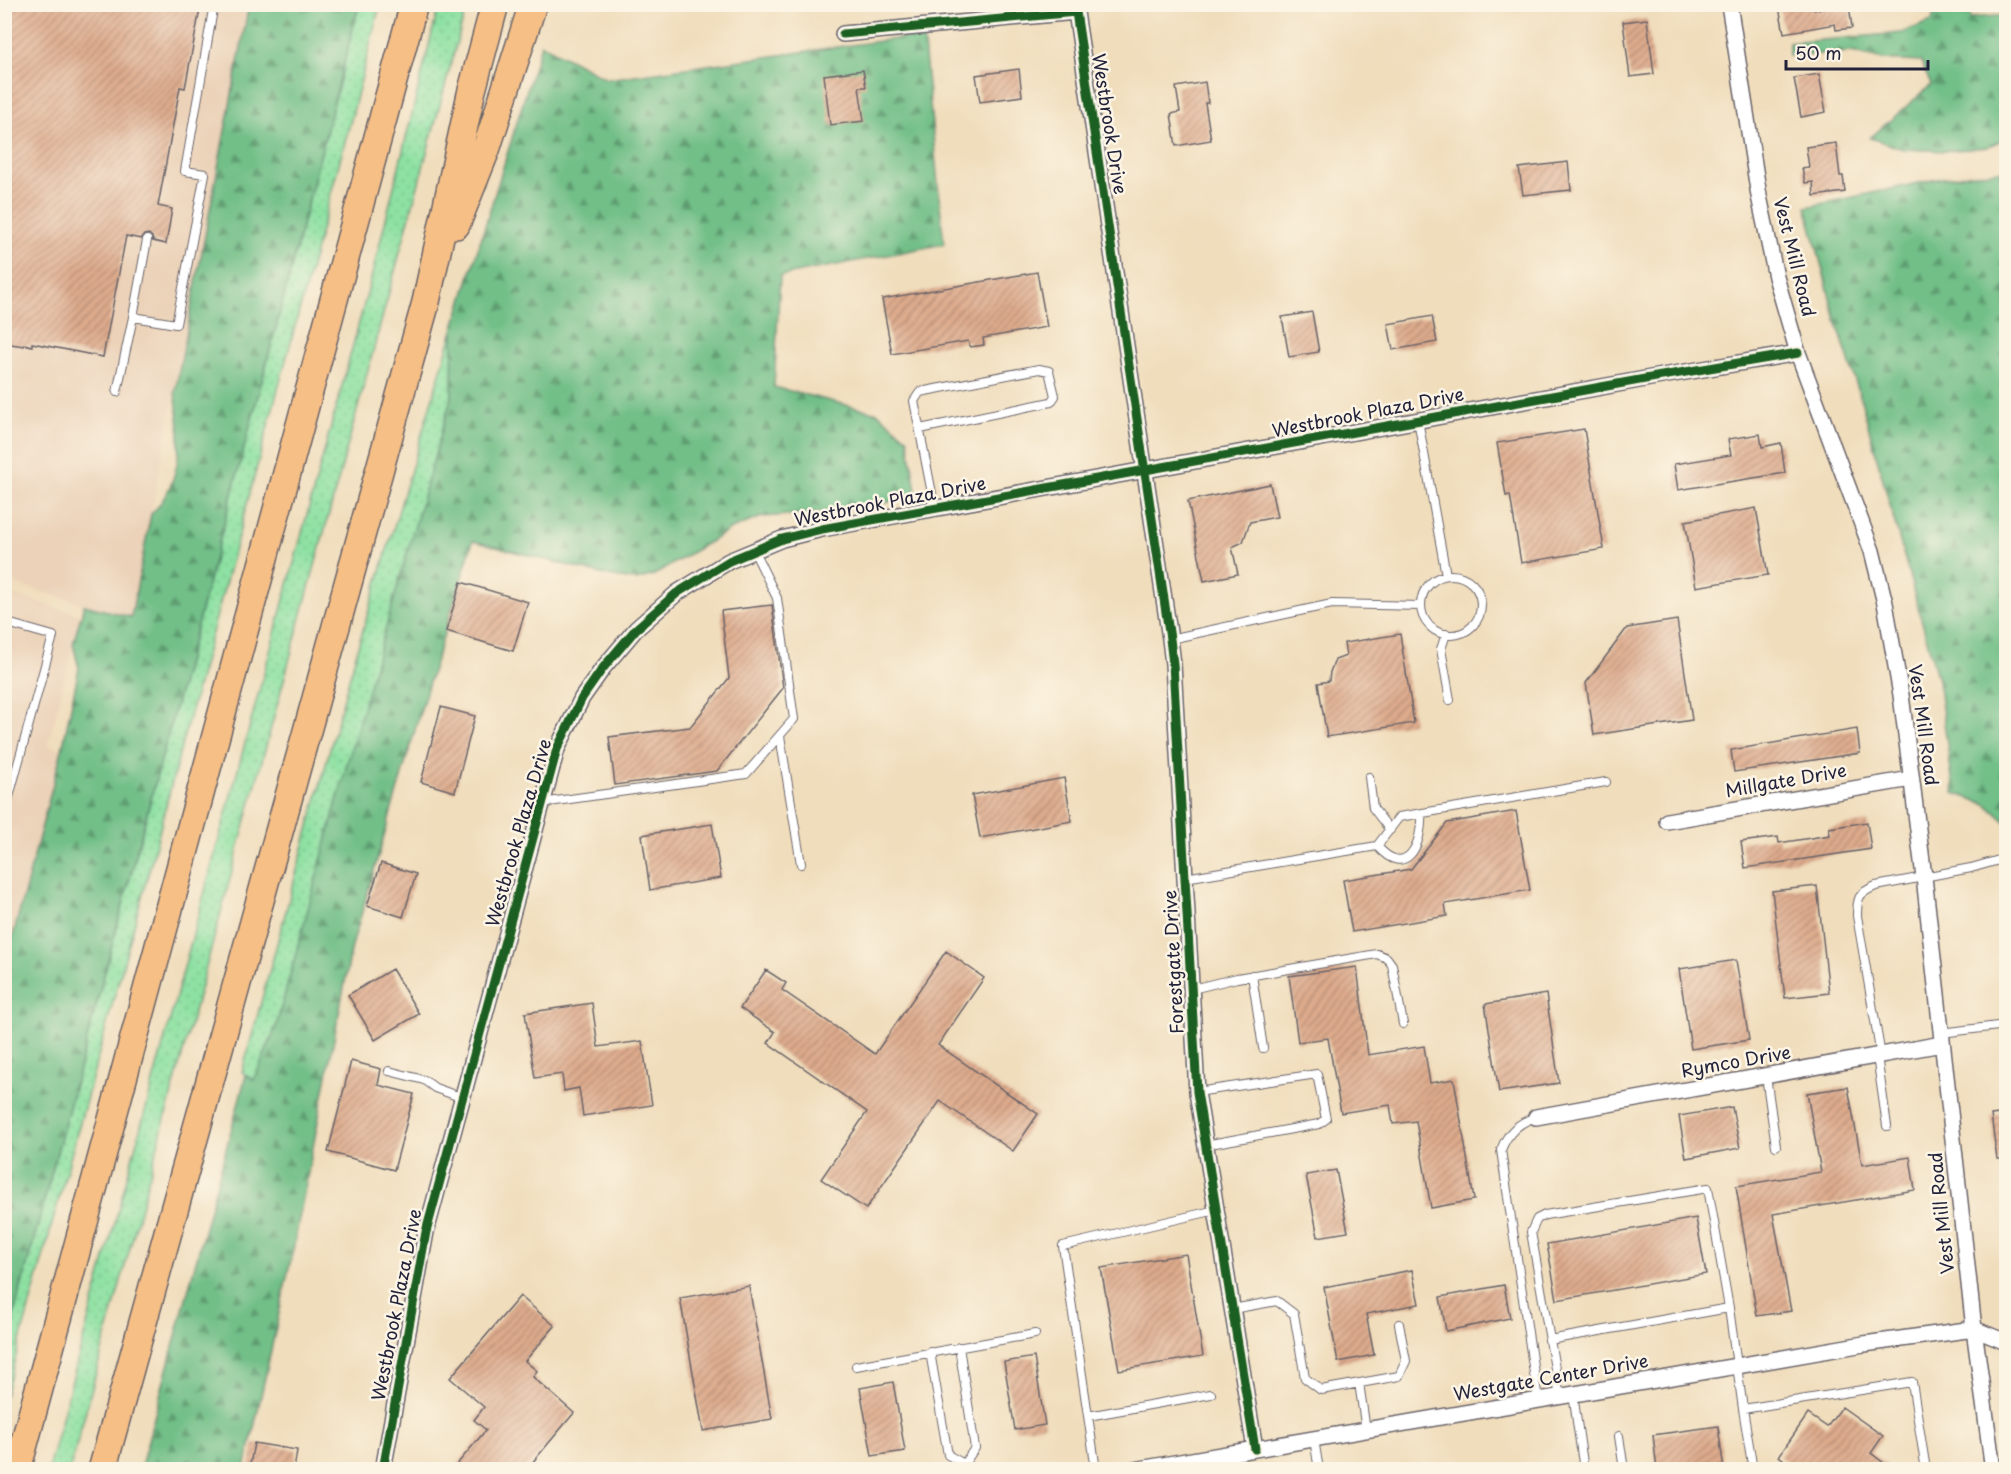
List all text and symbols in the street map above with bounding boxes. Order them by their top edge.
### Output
scale bar [1786,33,1928,71]
text: 50 m [1795,39,1842,66]
street label: Westbrook Drive [1086,51,1135,196]
street label: Vest Mill Road [1768,194,1823,319]
street label: Westbrook Plaza Drive [1269,380,1466,443]
street label: Westbrook Plaza Drive [791,469,988,532]
street label: Vest Mill Road [1903,662,1946,787]
street label: Westbrook Plaza Drive [478,735,557,930]
street label: Millgate Drive [1723,756,1848,803]
street label: Forestgate Drive [1155,889,1190,1035]
street label: Rymco Drive [1679,1038,1793,1083]
street label: Vest Mill Road [1921,1151,1960,1275]
street label: Westbrook Plaza Drive [364,1206,427,1403]
street label: Westgate Center Drive [1451,1346,1650,1407]

